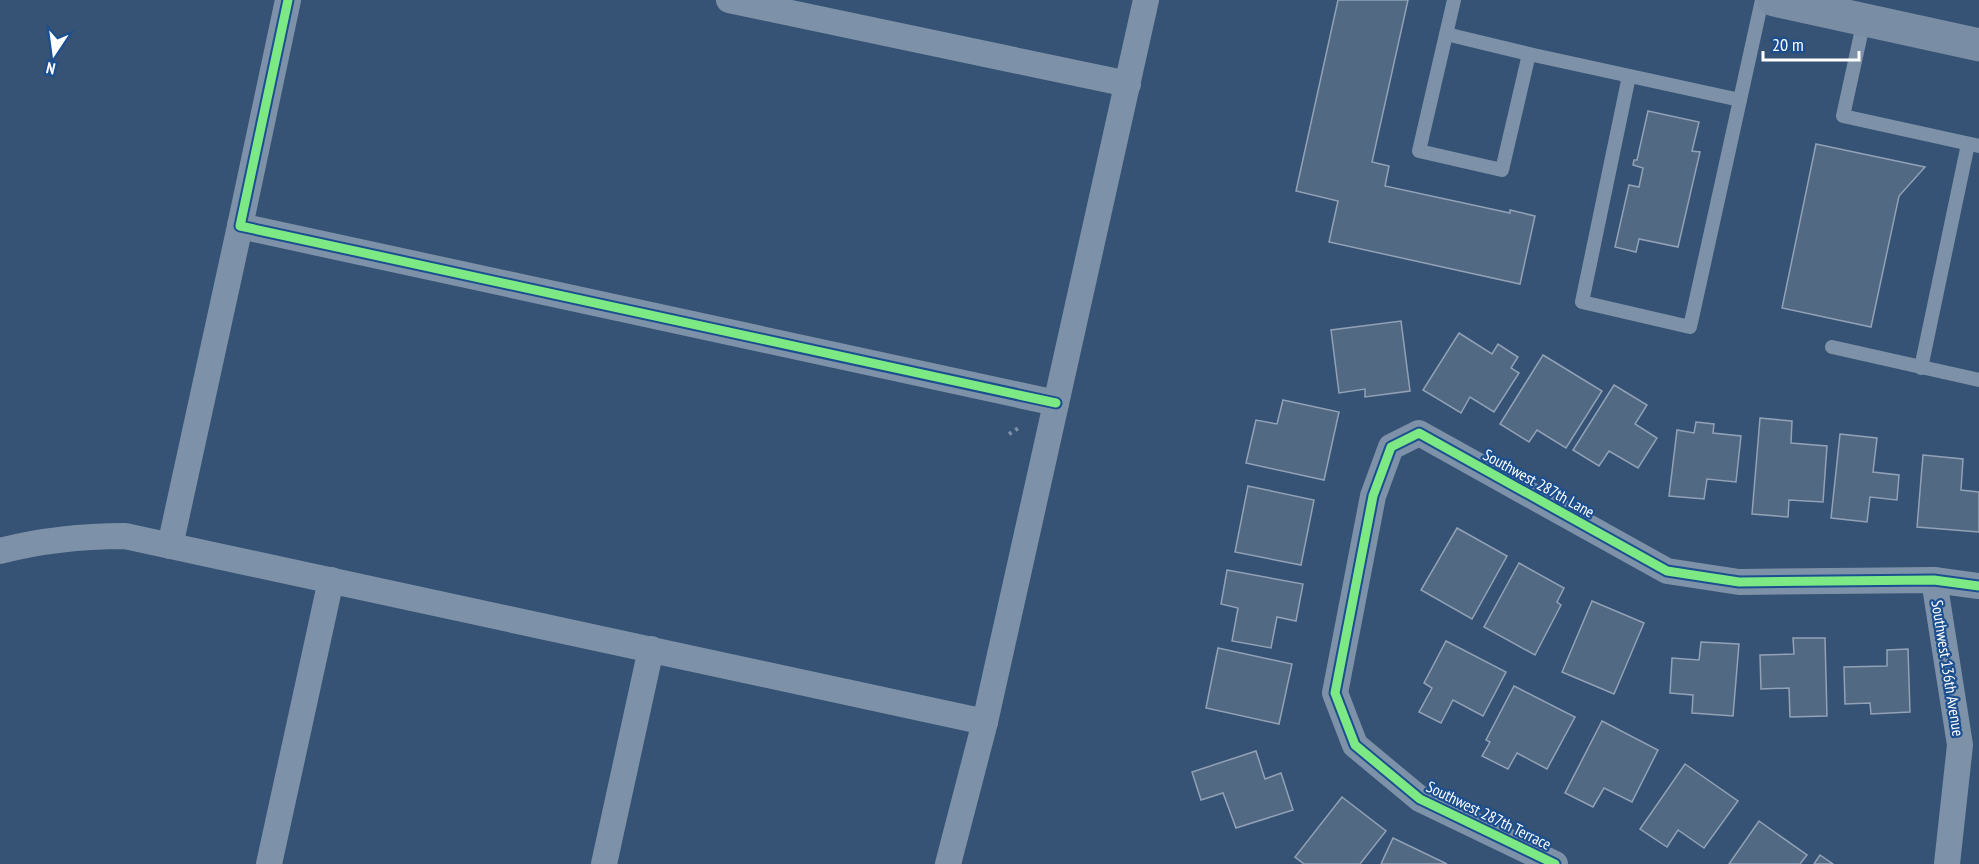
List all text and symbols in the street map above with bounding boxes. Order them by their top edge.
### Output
north arrow [24,24,84,84]
scale bar [1763,24,1859,62]
text: 20 m [1772,33,1804,56]
text: N [44,58,57,79]
street label: Southwest 287th Lane [1480,444,1598,522]
street label: Southwest 136th Avenue [1927,598,1969,738]
street label: Southwest 287th Terrace [1423,776,1555,854]

